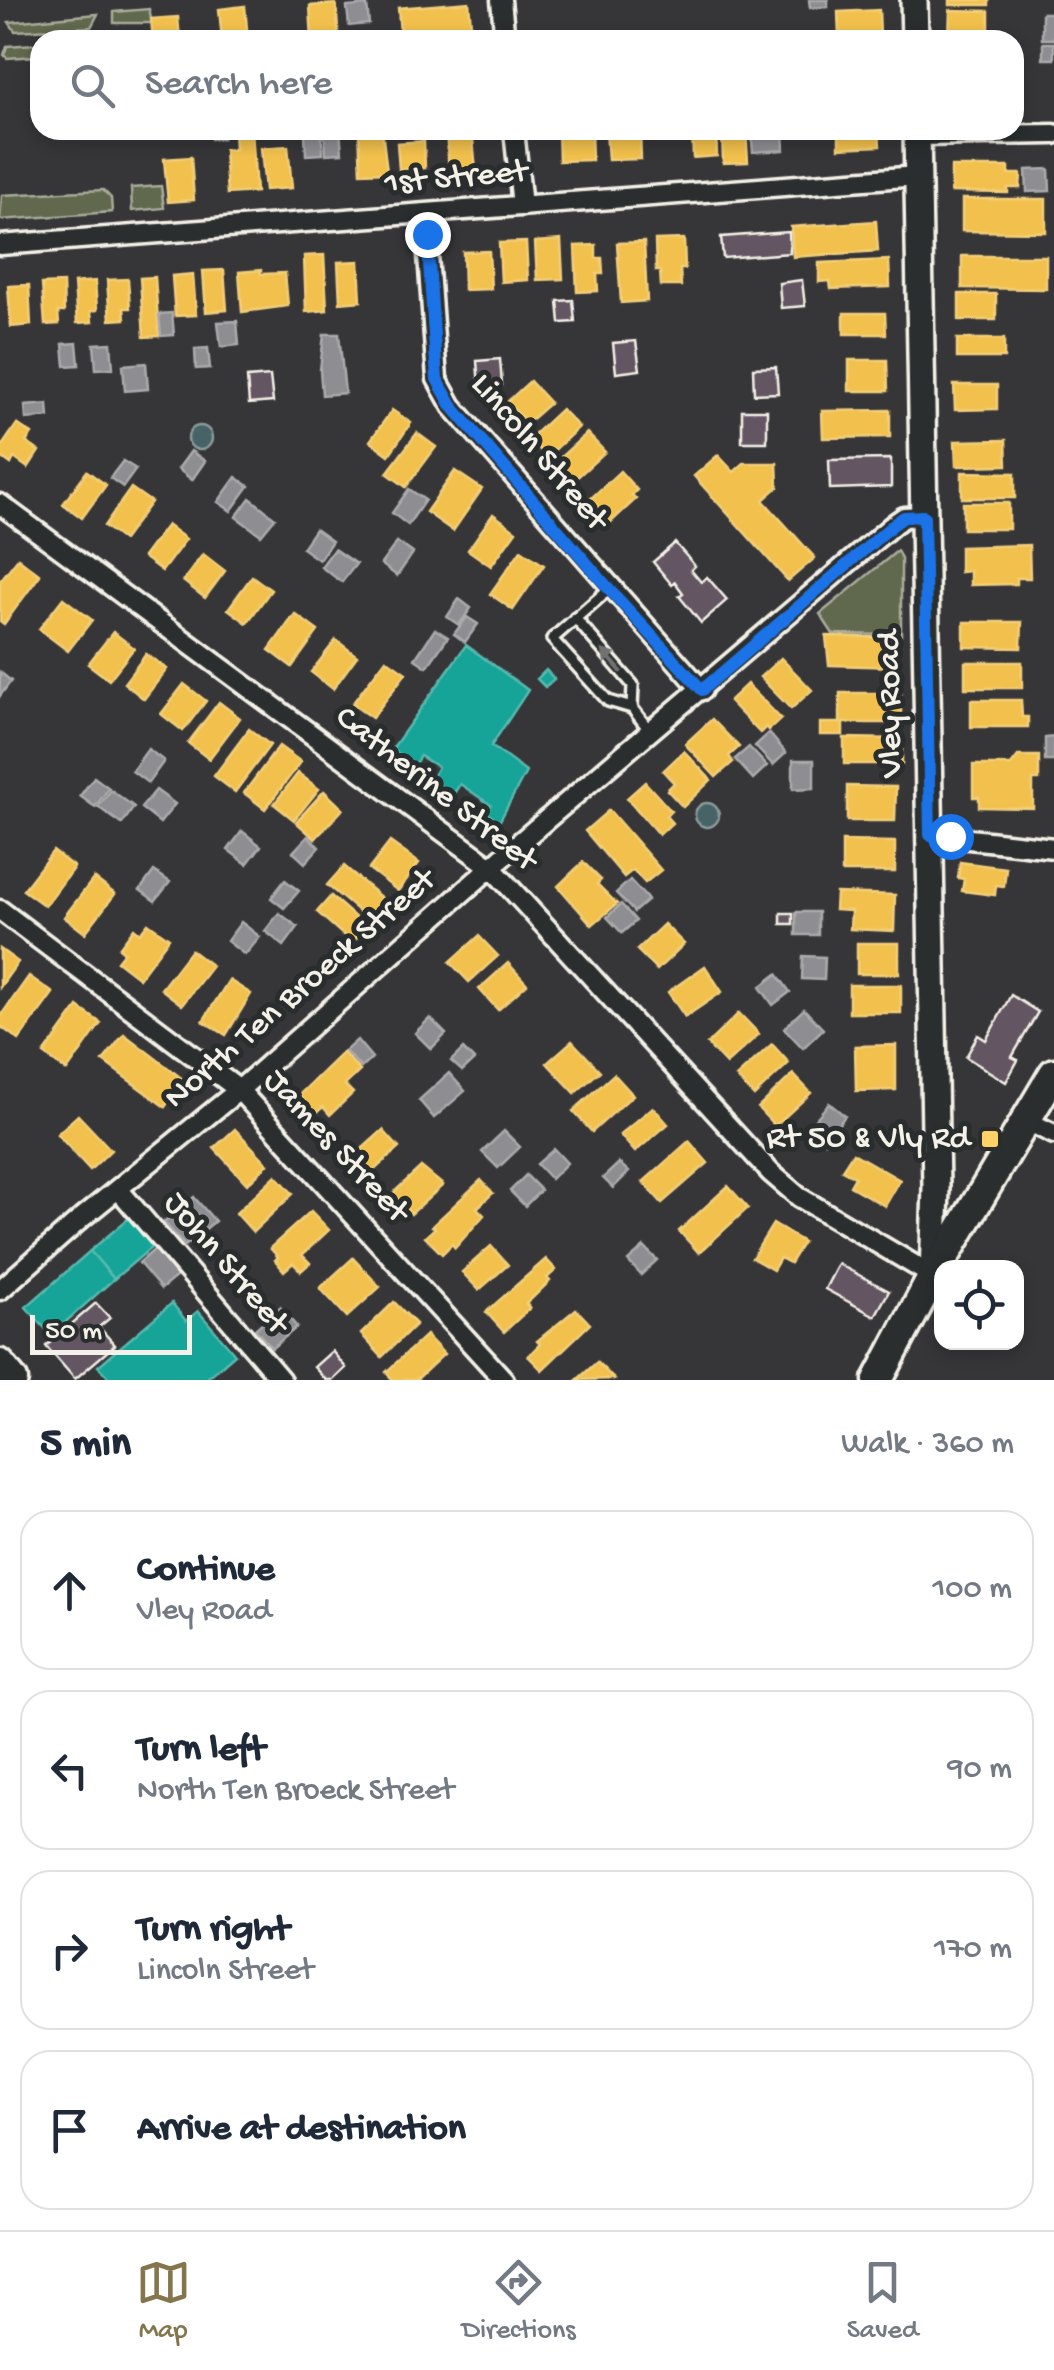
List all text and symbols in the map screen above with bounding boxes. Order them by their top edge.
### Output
search box [30,30,1024,140]
icon: search [65,58,120,113]
text: Search here [145,63,332,107]
street label: 1st Street [382,152,532,206]
route end [405,212,451,258]
street label: Lincoln Street [460,366,617,542]
street label: Vley Road [870,628,914,779]
one-way arrow [601,648,623,673]
street label: Catherine Street [326,698,547,883]
route start [928,814,974,860]
street label: North Ten Broeck Street [157,859,447,1119]
street label: James Street [253,1062,418,1234]
place label: Rt 50 & Vly Rd [767,1119,972,1160]
marker: Rt 50 & Vly Rd [979,1128,1001,1150]
street label: John Street [153,1184,298,1346]
map controls [934,1260,1024,1350]
button: locate [934,1260,1024,1350]
scale bar [30,1310,192,1354]
text: 50 m [45,1316,102,1349]
text: 5 min [40,1421,131,1470]
text: Walk · 360 m [841,1426,1014,1464]
text: Continue [137,1549,275,1593]
icon: ahead [42,1563,97,1618]
text: 100 m [932,1571,1012,1609]
text: Vley Road [137,1593,272,1631]
text: Turn left [137,1729,265,1773]
icon: left [42,1743,97,1798]
text: 90 m [948,1751,1012,1789]
text: North Ten Broeck Street [137,1773,454,1811]
text: Turn right [137,1909,289,1953]
icon: right [42,1923,97,1978]
text: 170 m [934,1931,1012,1969]
text: Lincoln Street [137,1953,314,1991]
icon: arrive [42,2103,97,2158]
text: Arrive at destination [137,2108,466,2152]
tab: Map [136,2255,191,2348]
tab: Directions [462,2255,576,2348]
tab: Saved [847,2255,918,2348]

